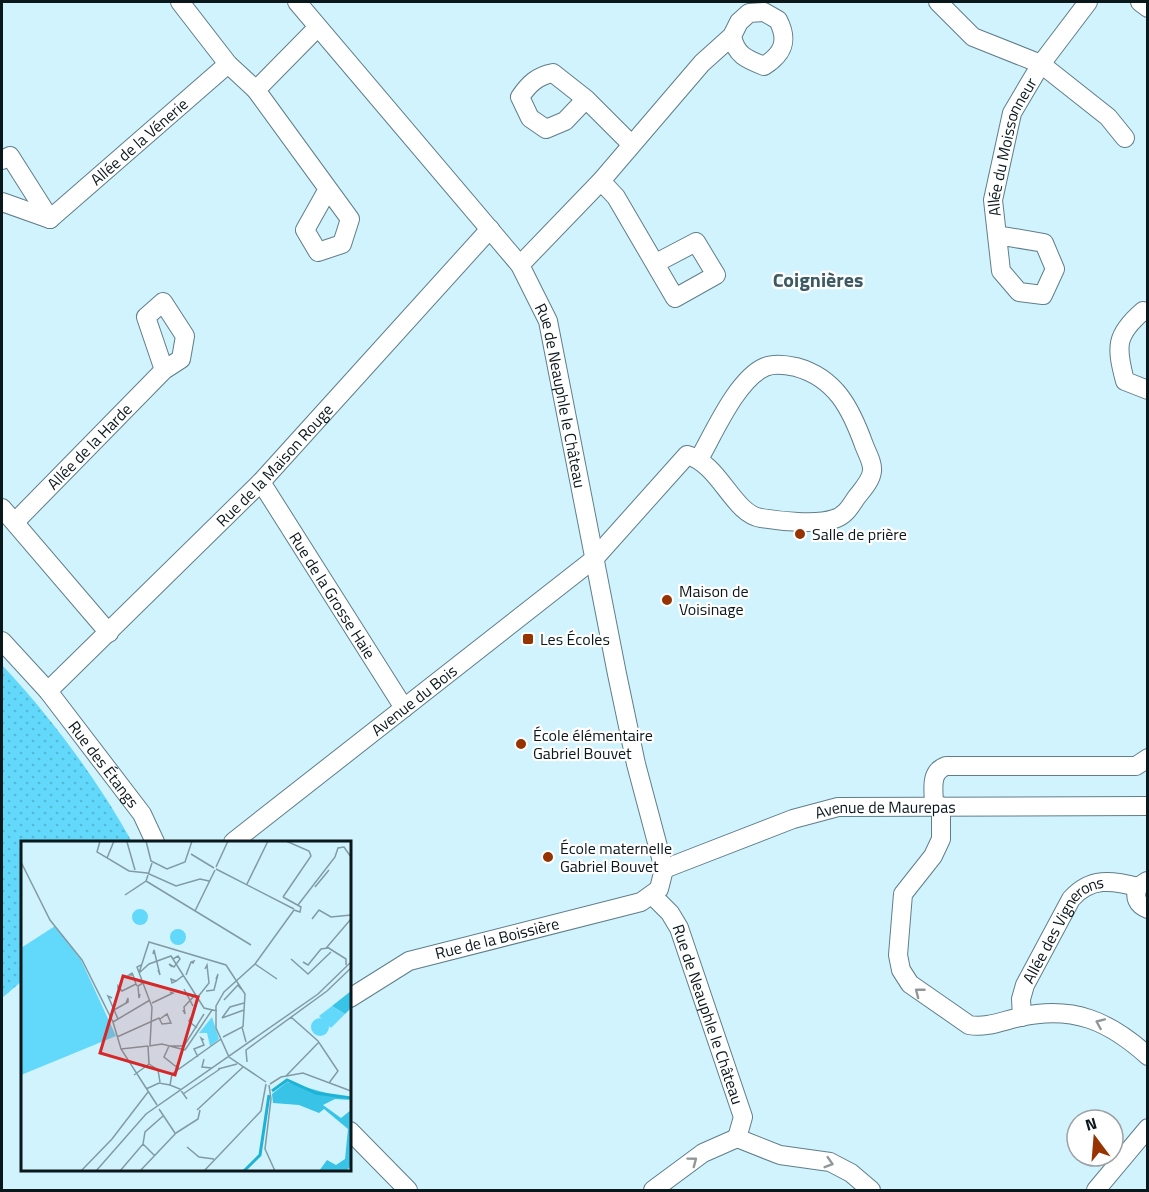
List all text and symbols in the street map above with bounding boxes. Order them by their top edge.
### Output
street label: Allée du Moissonneur [981,72,1043,218]
street label: Allée de la Vénerie [85,92,193,191]
district label: Coignières [773,264,863,295]
street label: Rue de Neauphle le Château [529,299,592,490]
street label: Allée de la Harde [41,398,137,495]
street label: Rue de la Maison Rouge [210,398,339,532]
place label: Salle de prière [812,522,907,546]
street label: Rue de la Grosse Haie [283,527,382,663]
marker: Salle de prière [793,527,807,541]
place label: Maison de Voisinage [679,579,749,621]
marker: Maison de Voisinage [660,593,674,607]
place label: Les Écoles [540,627,610,651]
marker: Les Écoles [521,632,535,646]
street label: Avenue du Bois [366,659,462,741]
street label: Rue des Étangs [63,715,145,813]
place label: École élémentaire Gabriel Bouvet [533,723,653,765]
marker: École élémentaire Gabriel Bouvet [514,737,528,751]
street label: Avenue de Maurepas [812,795,956,825]
place label: École maternelle Gabriel Bouvet [560,836,672,878]
inset map [21,841,351,1171]
marker: École maternelle Gabriel Bouvet [541,850,555,864]
street label: Allée des Vignerons [1016,870,1105,988]
street label: Rue de la Boissière [433,911,561,965]
street label: Rue de Neauphle le Château [667,921,750,1107]
one-way arrow [915,988,926,999]
one-way arrow [1096,1018,1107,1030]
north arrow [1065,1108,1125,1168]
text: N [1082,1111,1100,1137]
one-way arrow [823,1156,834,1168]
one-way arrow [687,1157,698,1168]

